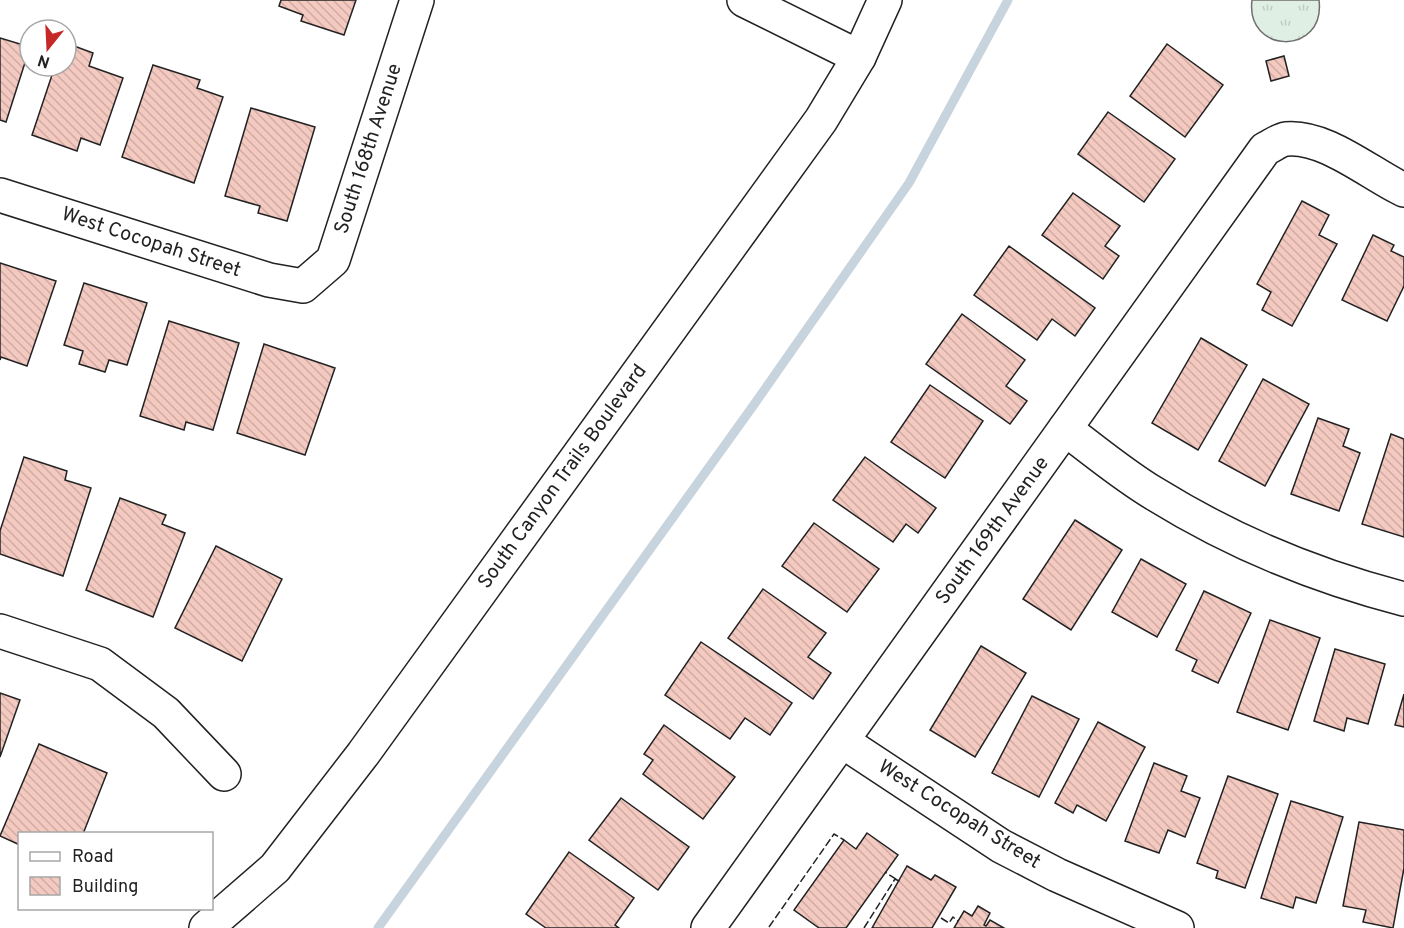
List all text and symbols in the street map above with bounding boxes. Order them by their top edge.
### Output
north arrow [18,18,78,78]
text: N [35,49,53,72]
street label: South 168th Avenue [329,61,409,237]
street label: West Cocopah Street [58,202,244,284]
street label: South Canyon Trails Boulevard [473,360,653,594]
street label: South 169th Avenue [930,452,1056,610]
street label: West Cocopah Street [873,754,1045,876]
legend [18,832,213,910]
text: Road [72,846,114,869]
text: Building [72,876,138,899]

